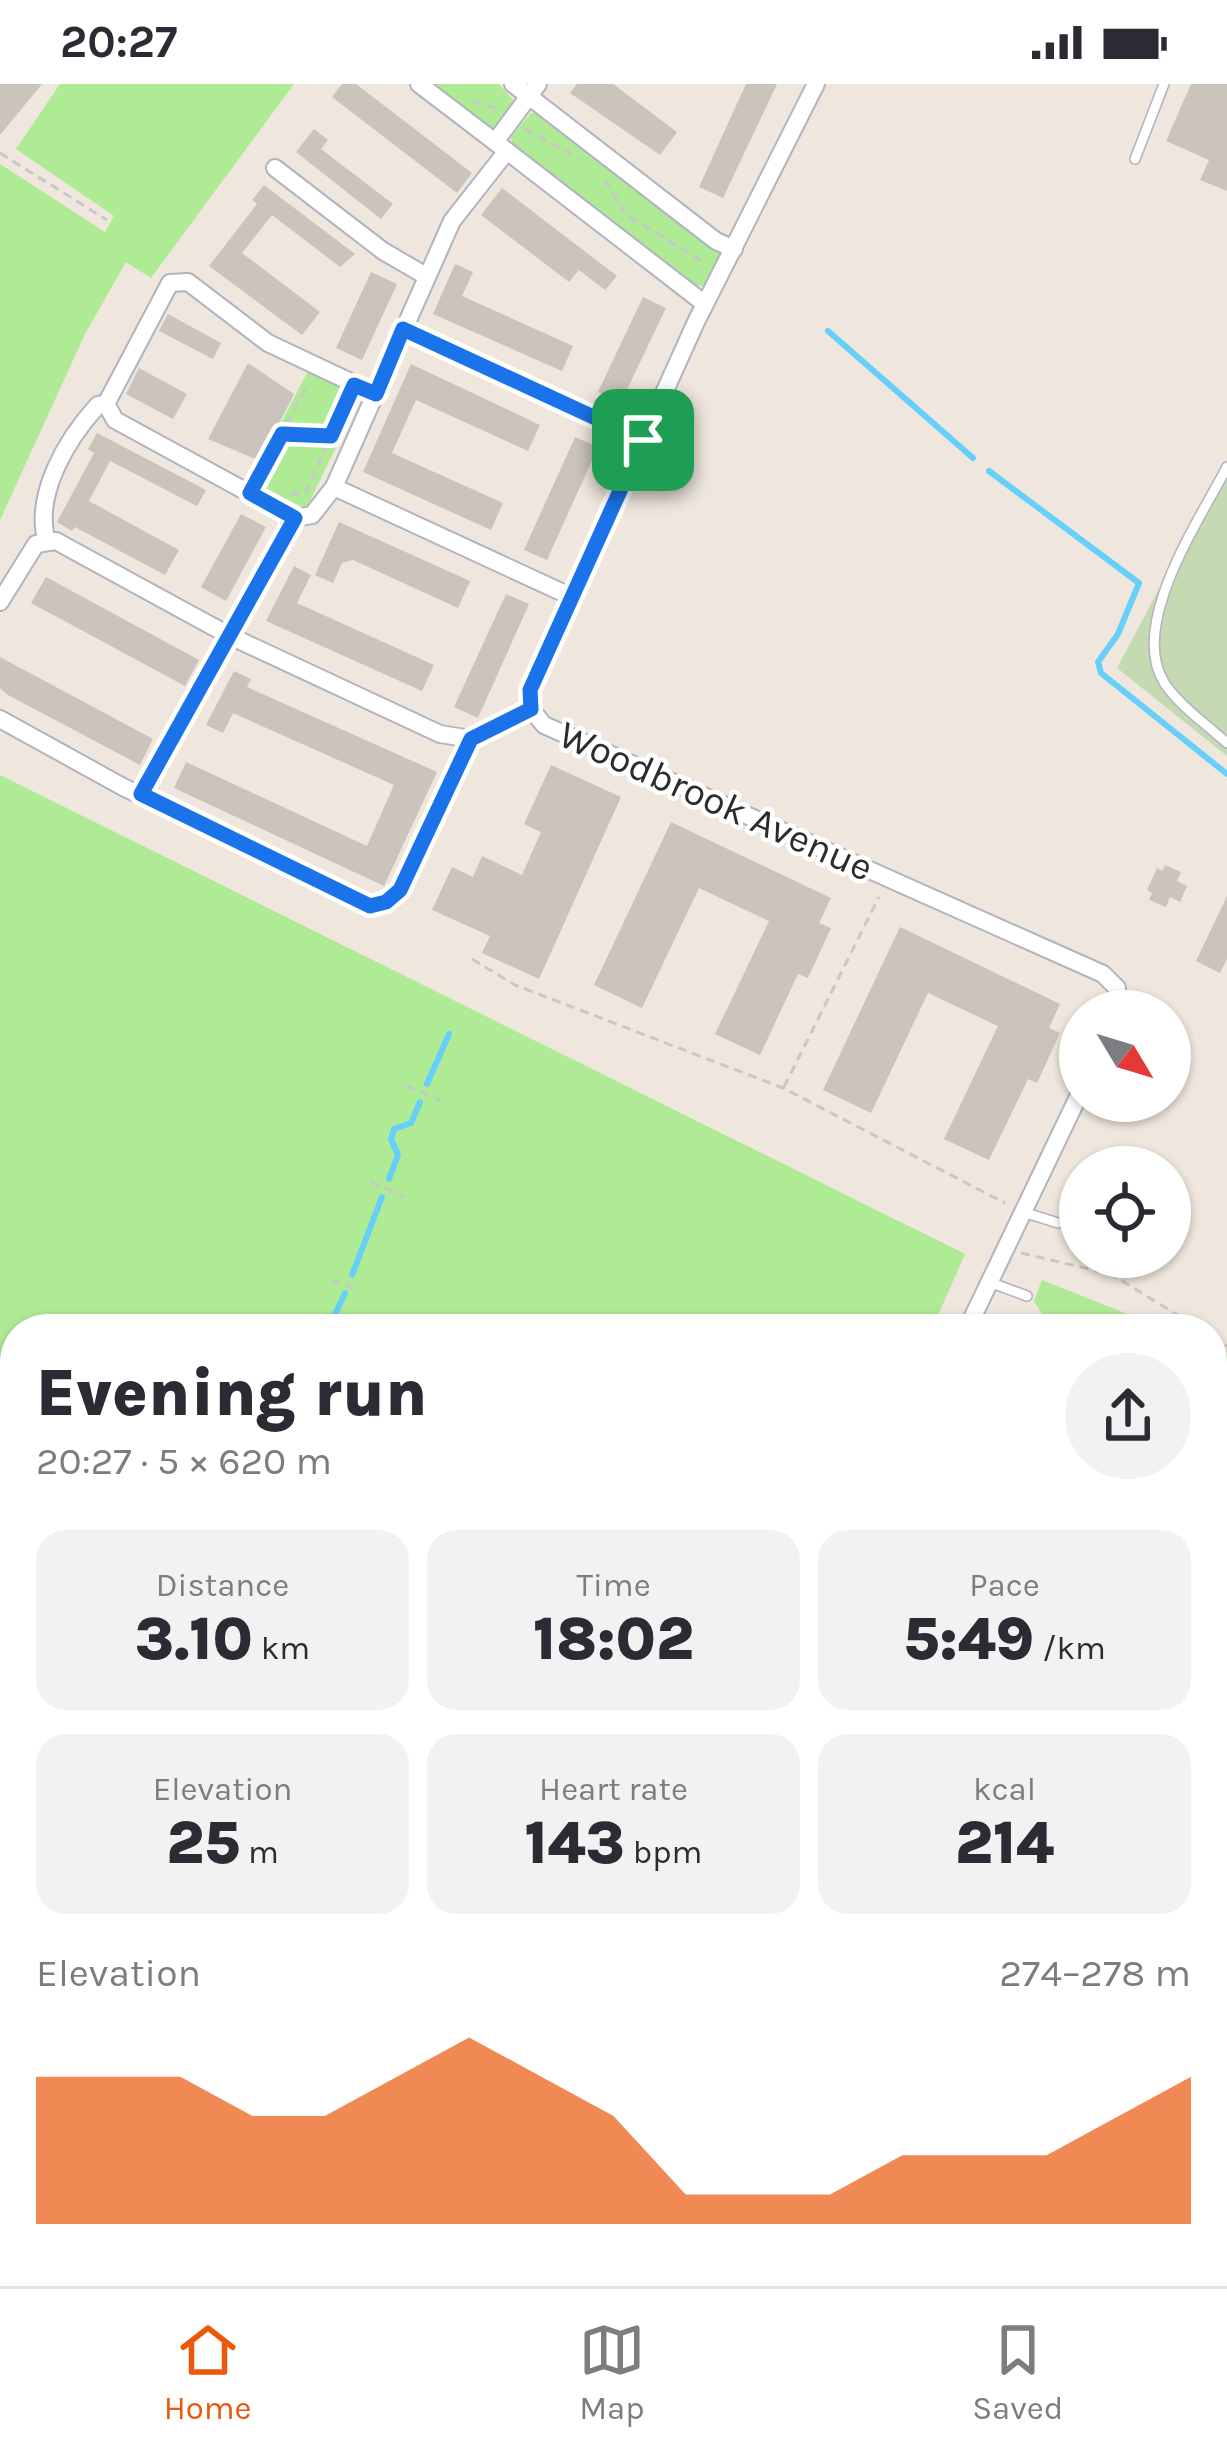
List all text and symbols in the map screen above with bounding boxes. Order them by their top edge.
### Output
text: 20:27 [60,16,177,68]
pin [592,389,694,491]
icon: arrive [610,407,676,473]
street label: Woodbrook Avenue [552,711,880,891]
north arrow [1059,990,1191,1122]
map controls [1059,990,1191,1278]
button: locate [1059,1146,1191,1278]
button: share [1065,1353,1191,1479]
text: Evening run [36,1354,427,1432]
text: 20:27 · 5 × 620 m [36,1438,332,1484]
text: Distance [156,1566,289,1604]
text: Time [576,1566,651,1604]
text: Pace [969,1566,1040,1604]
text: 3.10 [135,1604,253,1674]
text: 18:02 [533,1604,694,1674]
text: 5:49 [903,1604,1034,1674]
text: km [253,1629,310,1667]
text: /km [1034,1629,1106,1667]
text: Elevation [153,1770,292,1808]
text: Heart rate [539,1770,688,1808]
text: kcal [973,1770,1036,1808]
text: 25 [166,1808,240,1878]
text: 143 [525,1808,625,1878]
text: 214 [955,1808,1054,1878]
text: m [240,1833,279,1871]
text: bpm [625,1833,702,1871]
text: Elevation [36,1950,201,1996]
text: 274–278 m [999,1950,1191,1996]
tab: Home [164,2317,252,2427]
tab: Map [579,2317,645,2427]
tab: Saved [972,2317,1063,2427]

